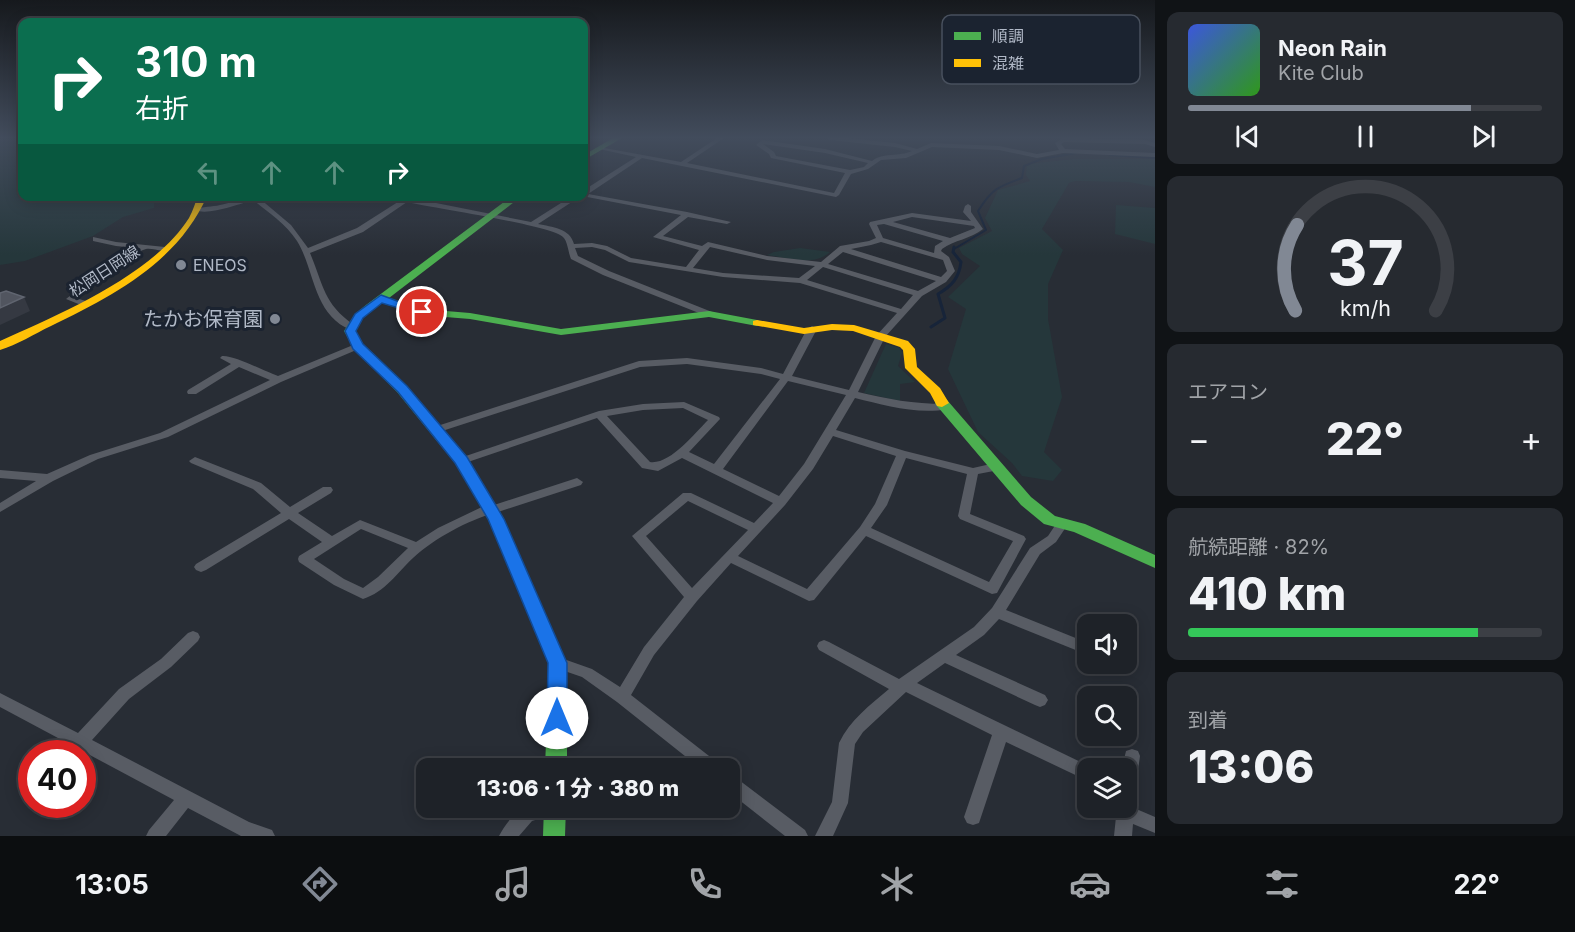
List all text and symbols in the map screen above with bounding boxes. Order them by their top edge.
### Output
legend [942,15,1140,84]
text: 順調 [992,26,1024,46]
text: Neon Rain [1278,35,1387,61]
text: 310 m [135,36,257,87]
icon: right [36,42,114,120]
text: 混雑 [992,53,1024,73]
text: Kite Club [1278,61,1364,85]
text: 右折 [135,92,189,125]
icon: previous [1231,120,1264,153]
icon: pause [1349,120,1382,153]
icon: next [1467,120,1500,153]
icon: left [192,156,225,189]
icon: ahead [255,156,288,189]
icon: ahead [318,156,351,189]
icon: right [381,156,414,189]
text: 37 [1327,225,1403,300]
street label: 松岡日岡線 [65,241,143,301]
place label: ENEOS [193,255,247,275]
marker: ENEOS [174,258,188,272]
pin [396,286,447,337]
icon: arrive [405,295,438,328]
text: km/h [1340,295,1390,321]
place label: たかお保育園 [143,307,263,331]
marker: たかお保育園 [268,312,282,326]
text: エアコン [1188,380,1268,404]
text: 22° [1326,411,1404,466]
text: − [1188,419,1210,459]
text: + [1520,419,1542,459]
text: 航続距離 · 82% [1188,535,1329,559]
text: 410 km [1188,566,1346,621]
map controls [1077,614,1137,818]
button: sound [1077,614,1137,674]
position arrow [525,686,589,750]
button: search [1077,686,1137,746]
text: 到着 [1188,708,1228,732]
text: 13:06 [1188,739,1314,794]
speed limit sign: 40 [18,740,96,818]
button: layers [1077,758,1137,818]
text: 13:06 · 1 分 · 380 m [477,775,679,801]
icon: directions [299,863,341,905]
icon: music [492,863,534,905]
icon: phone [684,863,726,905]
icon: climate [876,863,918,905]
icon: car [1069,863,1111,905]
icon: filters [1261,863,1303,905]
text: 13:05 [75,868,149,901]
text: 22° [1453,868,1500,901]

